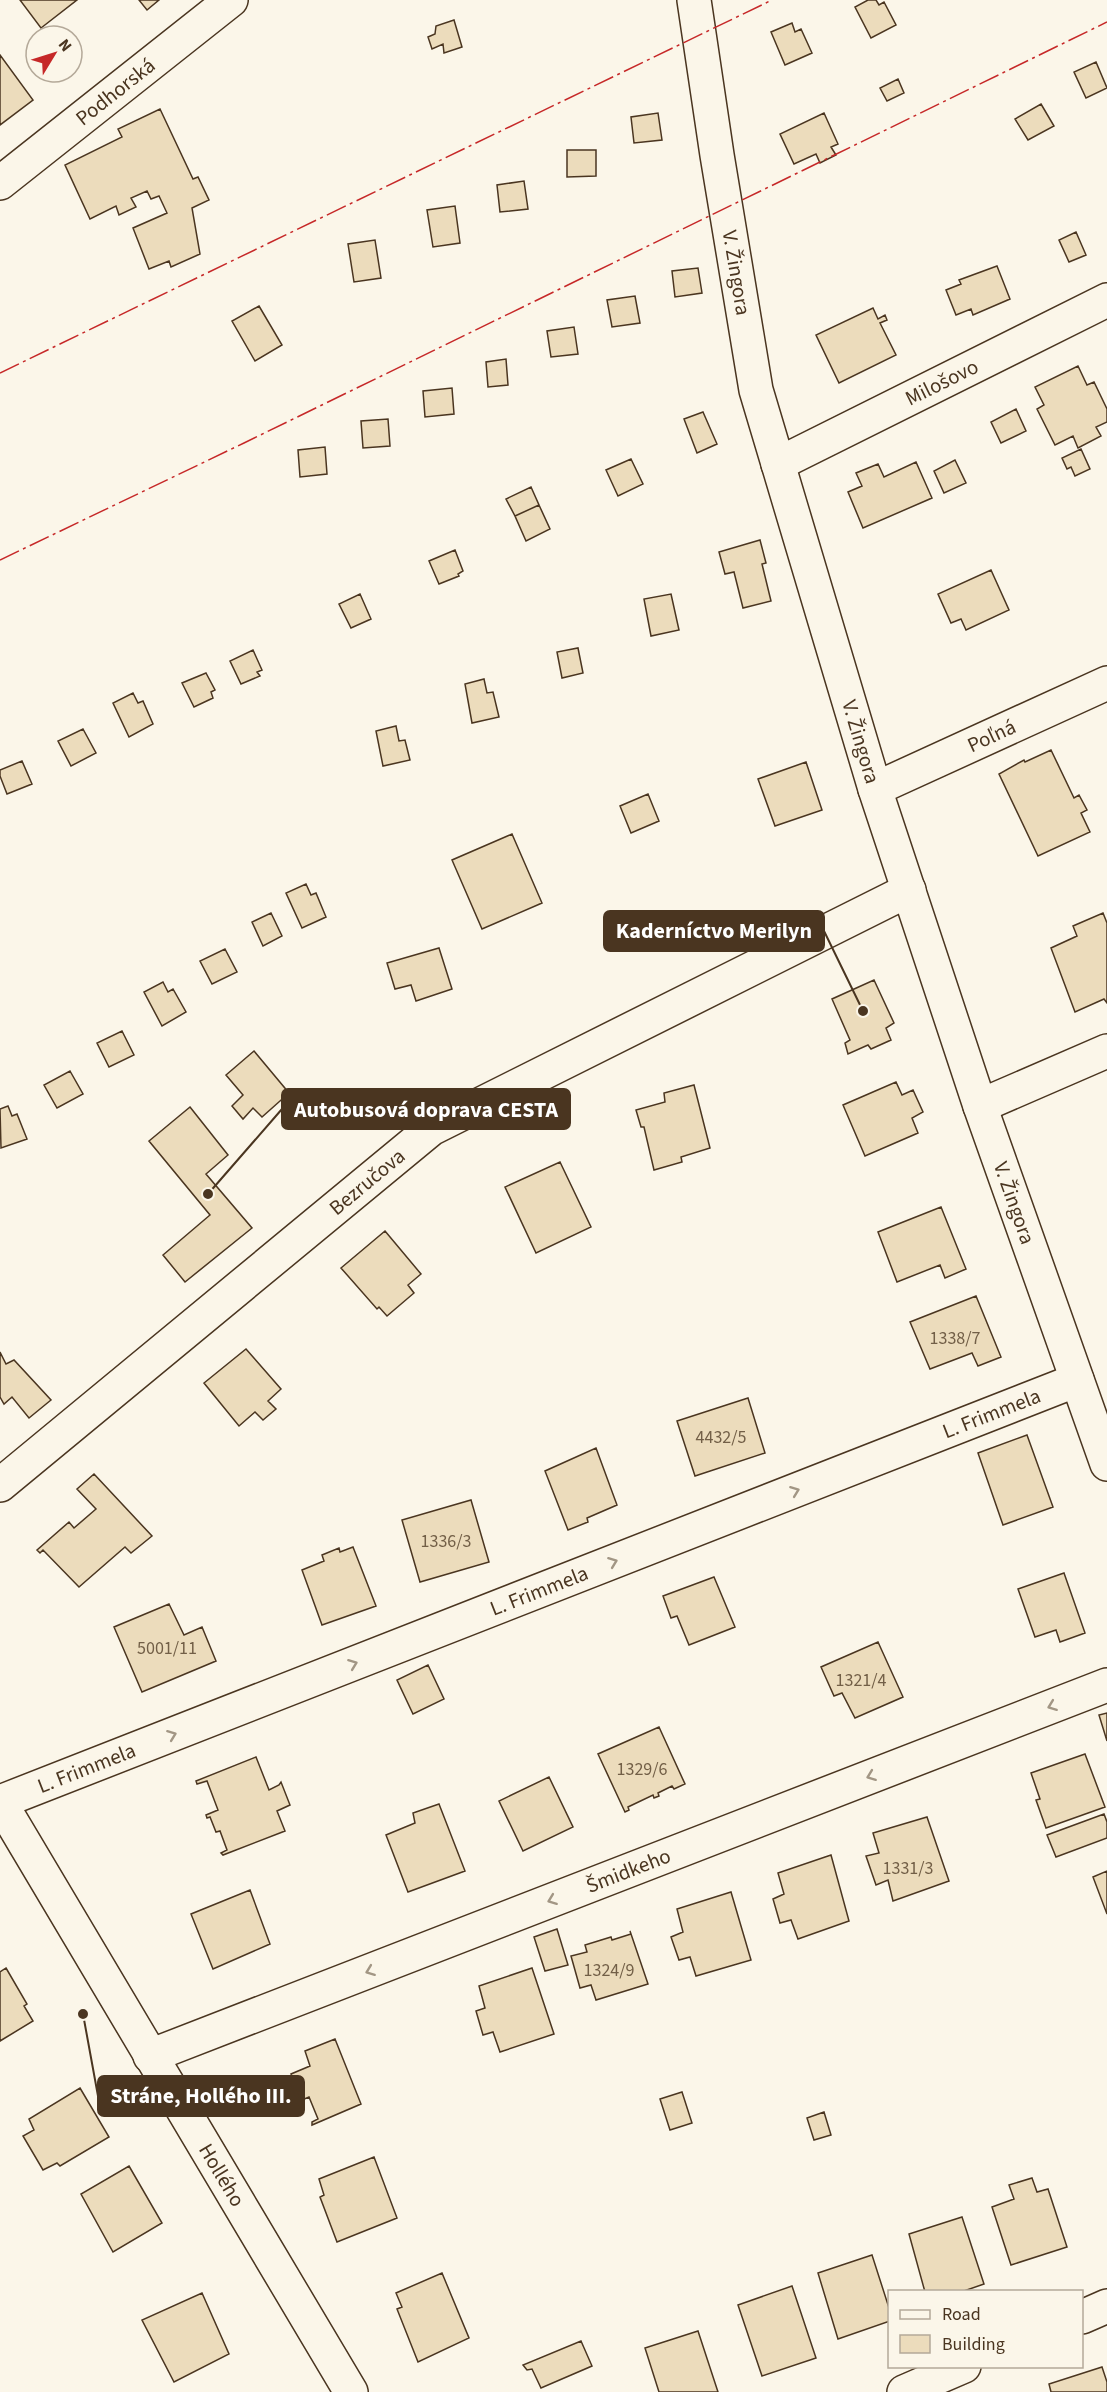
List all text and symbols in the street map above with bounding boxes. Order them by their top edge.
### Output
north arrow [24,24,84,84]
text: N [53,34,77,56]
street label: Podhorská [69,51,161,133]
street label: V. Žingora [715,228,758,318]
street label: Milošovo [900,351,984,413]
street label: V. Žingora [834,696,888,787]
street label: Poľná [962,712,1021,760]
callout: Kaderníctvo Merilyn [604,911,824,951]
text: Kaderníctvo Merilyn [616,915,812,947]
callout: Autobusová doprava CESTA [282,1089,570,1129]
text: Autobusová doprava CESTA [293,1094,558,1126]
street label: Bezručova [322,1141,412,1222]
street label: V. Žingora [986,1157,1043,1248]
house number: 1338/7 [929,1326,981,1351]
street label: L. Frimmela [938,1381,1045,1446]
house number: 4432/5 [695,1425,747,1450]
one-way arrow [788,1486,799,1498]
house number: 1336/3 [420,1529,472,1554]
one-way arrow [607,1557,618,1569]
street label: L. Frimmela [486,1558,593,1624]
house number: 5001/11 [137,1636,197,1661]
one-way arrow [347,1659,358,1671]
house number: 1321/4 [835,1668,887,1693]
one-way arrow [1048,1699,1059,1711]
one-way arrow [166,1730,177,1742]
street label: L. Frimmela [33,1735,140,1801]
house number: 1329/6 [616,1757,668,1782]
one-way arrow [866,1769,876,1782]
street label: Šmidkeho [582,1841,675,1901]
house number: 1331/3 [882,1856,934,1881]
one-way arrow [547,1893,558,1905]
house number: 1324/9 [583,1958,635,1983]
one-way arrow [365,1963,376,1976]
callout: Stráne, Hollého III. [98,2076,304,2116]
text: Stráne, Hollého III. [110,2080,292,2112]
street label: Hollého [191,2138,252,2212]
legend [888,2290,1083,2368]
text: Road [942,2302,981,2327]
text: Building [942,2332,1005,2357]

